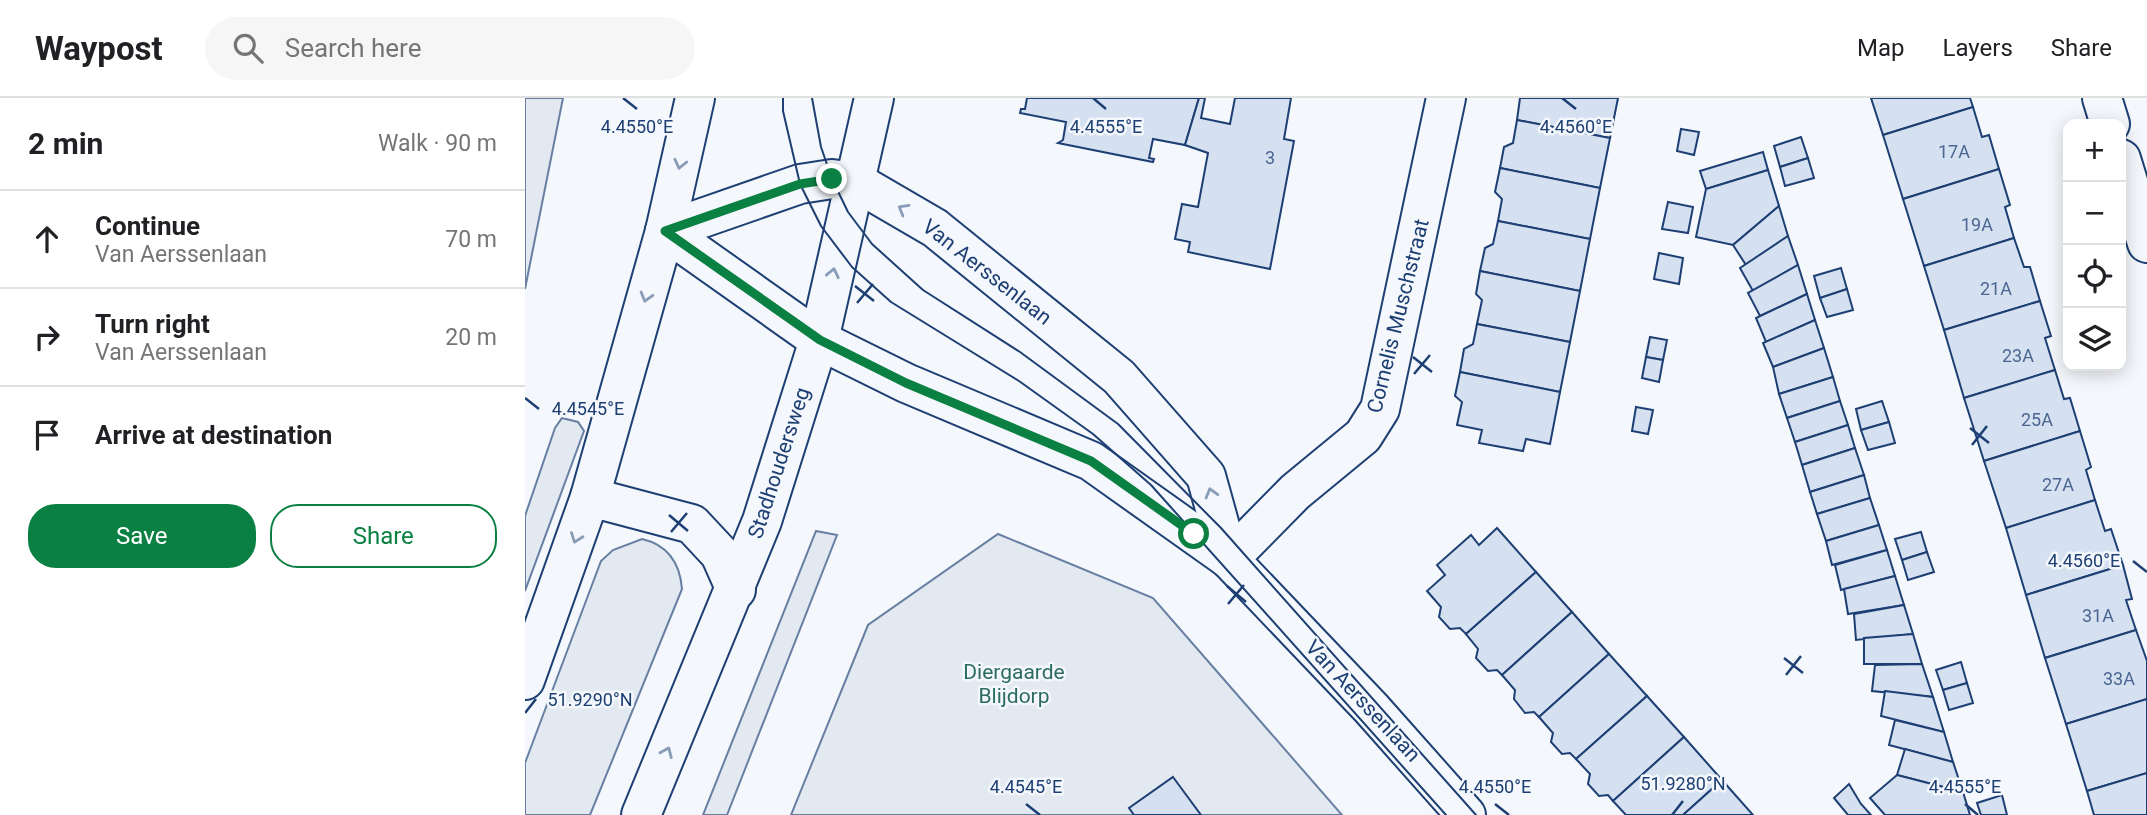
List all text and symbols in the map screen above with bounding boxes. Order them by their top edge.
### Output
search box [205,17,695,80]
text: Waypost [35,29,163,68]
icon: search [229,29,267,67]
text: Search here [285,33,421,63]
text: Map [1857,34,1905,62]
text: Layers [1943,34,2013,62]
text: Share [2051,34,2112,62]
text: 4.4550°E [601,116,673,137]
text: 4.4555°E [1070,116,1142,137]
text: 4.4560°E [1540,116,1612,137]
map controls [2063,119,2126,371]
button: + [2063,119,2126,182]
text: 2 min [28,126,103,161]
text: Walk · 90 m [378,130,497,157]
house number: 17A [1938,141,1970,162]
house number: 3 [1265,147,1275,168]
one-way arrow [673,158,688,170]
route end [816,163,847,194]
button: − [2063,182,2126,245]
one-way arrow [897,204,910,217]
text: Continue [95,211,200,241]
street label: Van Aerssenlaan [918,214,1056,330]
house number: 19A [1961,214,1993,235]
street label: Cornelis Muschstraat [1362,216,1434,416]
icon: ahead [28,220,66,258]
text: 70 m [445,226,497,253]
text: Van Aerssenlaan [95,241,267,268]
button: locate [2063,245,2126,308]
one-way arrow [824,267,839,279]
house number: 21A [1980,278,2012,299]
one-way arrow [640,290,654,302]
button: layers [2063,308,2126,371]
text: Turn right [95,309,210,339]
icon: right [28,318,66,356]
text: 20 m [445,324,497,351]
text: Van Aerssenlaan [95,339,267,366]
house number: 23A [2002,345,2034,366]
street label: Stadhoudersweg [743,384,815,542]
text: 4.4545°E [552,398,624,419]
house number: 25A [2021,409,2053,430]
icon: arrive [28,416,66,454]
text: Arrive at destination [95,420,332,450]
house number: 27A [2042,474,2074,495]
one-way arrow [1204,487,1219,499]
button: Save [28,504,256,568]
button: Share [270,504,497,568]
route start [1178,518,1209,549]
one-way arrow [570,532,584,544]
text: 4.4560°E [2048,550,2120,571]
house number: 31A [2082,605,2114,626]
street label: Van Aerssenlaan [1301,635,1425,767]
park label: Diergaarde Blijdorp [963,660,1065,708]
house number: 33A [2103,668,2135,689]
text: 51.9290°N [547,689,633,710]
one-way arrow [659,747,673,759]
text: 51.9280°N [1640,773,1726,794]
text: 4.4545°E [990,776,1062,797]
text: 4.4550°E [1459,776,1531,797]
text: 4.4555°E [1929,776,2001,797]

